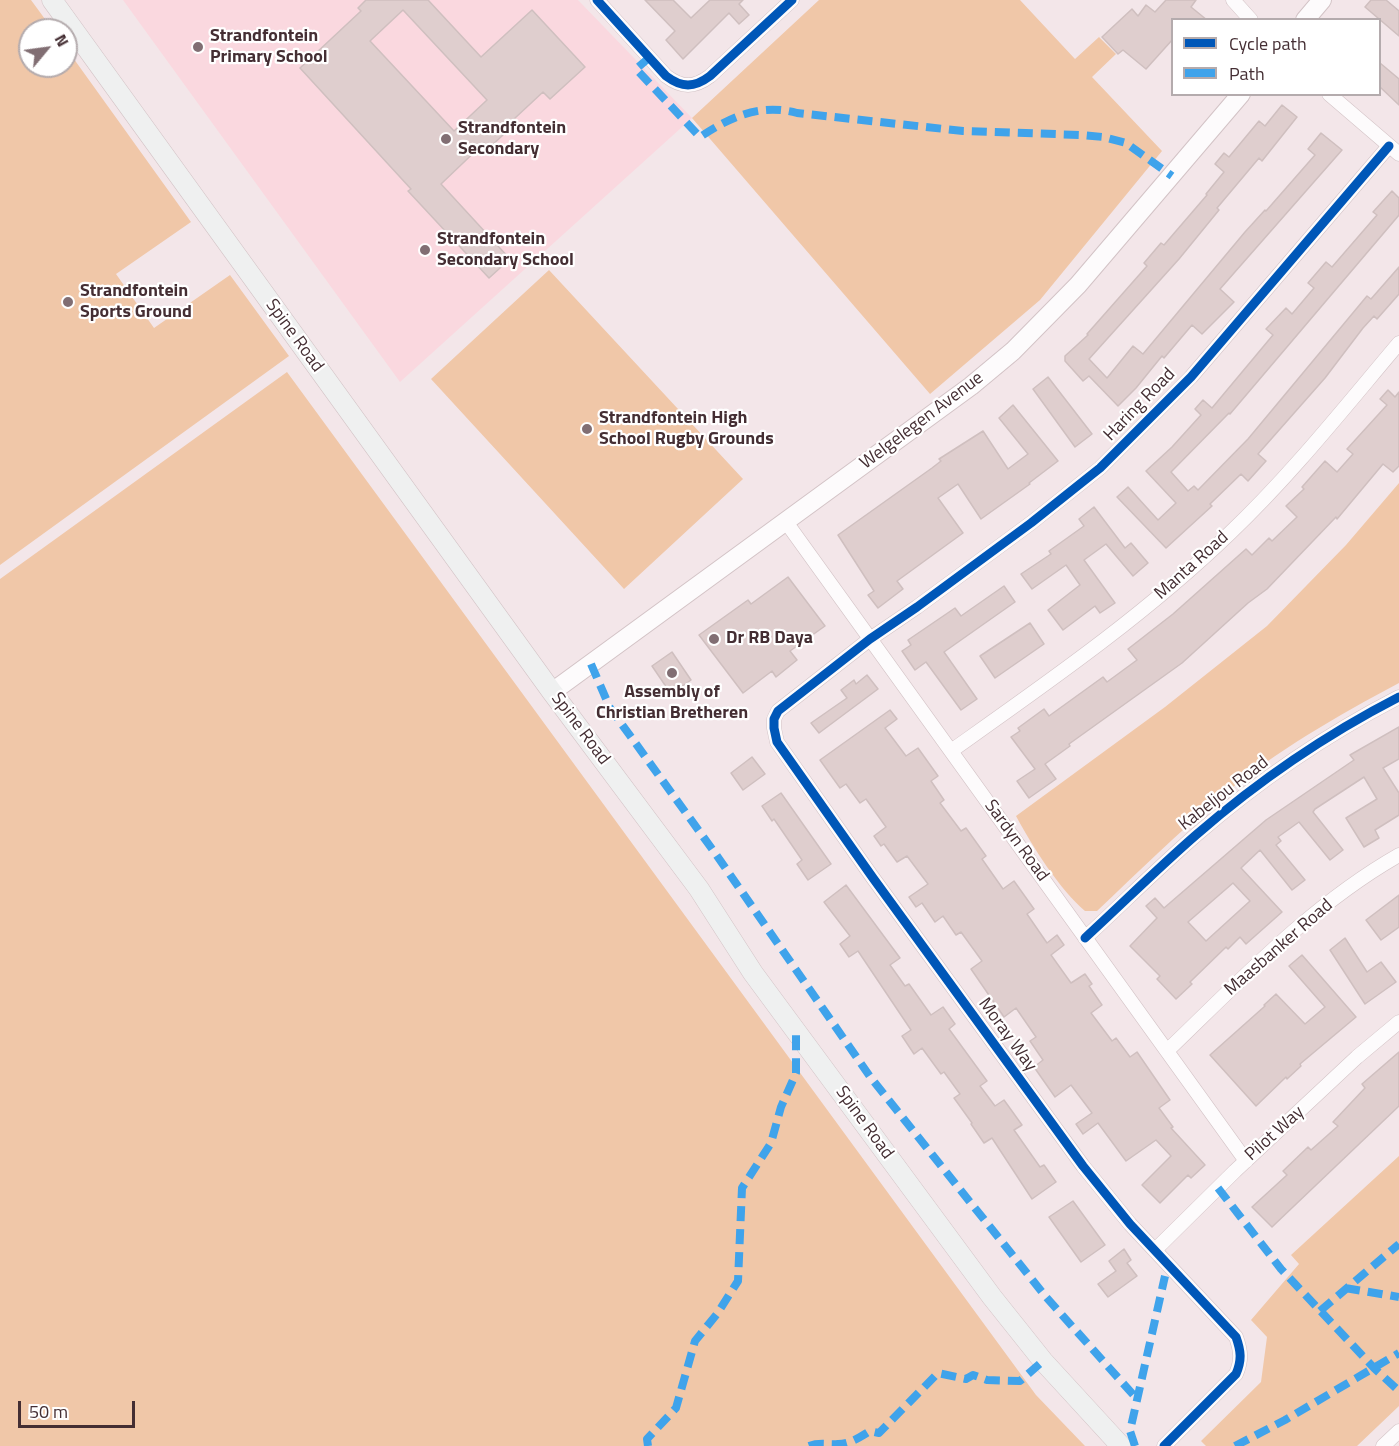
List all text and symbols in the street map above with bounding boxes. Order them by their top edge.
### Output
north arrow [18,18,78,78]
legend [1171,18,1381,96]
place label: Strandfontein Primary School [210,26,328,68]
text: N [49,30,75,51]
text: Cycle path [1229,30,1307,57]
marker: Strandfontein Primary School [191,40,205,54]
text: Path [1229,60,1265,87]
place label: Strandfontein Secondary [458,118,566,160]
marker: Strandfontein Secondary [439,132,453,146]
place label: Strandfontein Secondary School [437,229,574,272]
marker: Strandfontein Secondary School [418,243,432,257]
place label: Strandfontein Sports Ground [80,281,192,324]
marker: Strandfontein Sports Ground [61,295,75,309]
street label: Spine Road [260,295,328,377]
street label: Haring Road [1100,364,1180,446]
street label: Welgelegen Avenue [856,368,988,474]
place label: Strandfontein High School Rugby Grounds [599,408,774,450]
marker: Strandfontein High School Rugby Grounds [580,422,594,436]
street label: Manta Road [1151,527,1233,605]
place label: Dr RB Daya [726,628,813,650]
marker: Dr RB Daya [707,632,721,646]
marker: Assembly of Christian Bretheren [665,666,679,680]
place label: Assembly of Christian Bretheren [596,682,748,724]
street label: Spine Road [546,689,614,769]
street label: Kabeljou Road [1175,752,1273,836]
street label: Sardyn Road [979,796,1053,886]
street label: Maasbanker Road [1220,895,1338,1001]
street label: Moray Way [973,994,1041,1076]
street label: Spine Road [830,1082,898,1164]
street label: Pilot Way [1241,1102,1309,1166]
scale bar [21,1389,138,1427]
text: 50 m [29,1398,68,1425]

